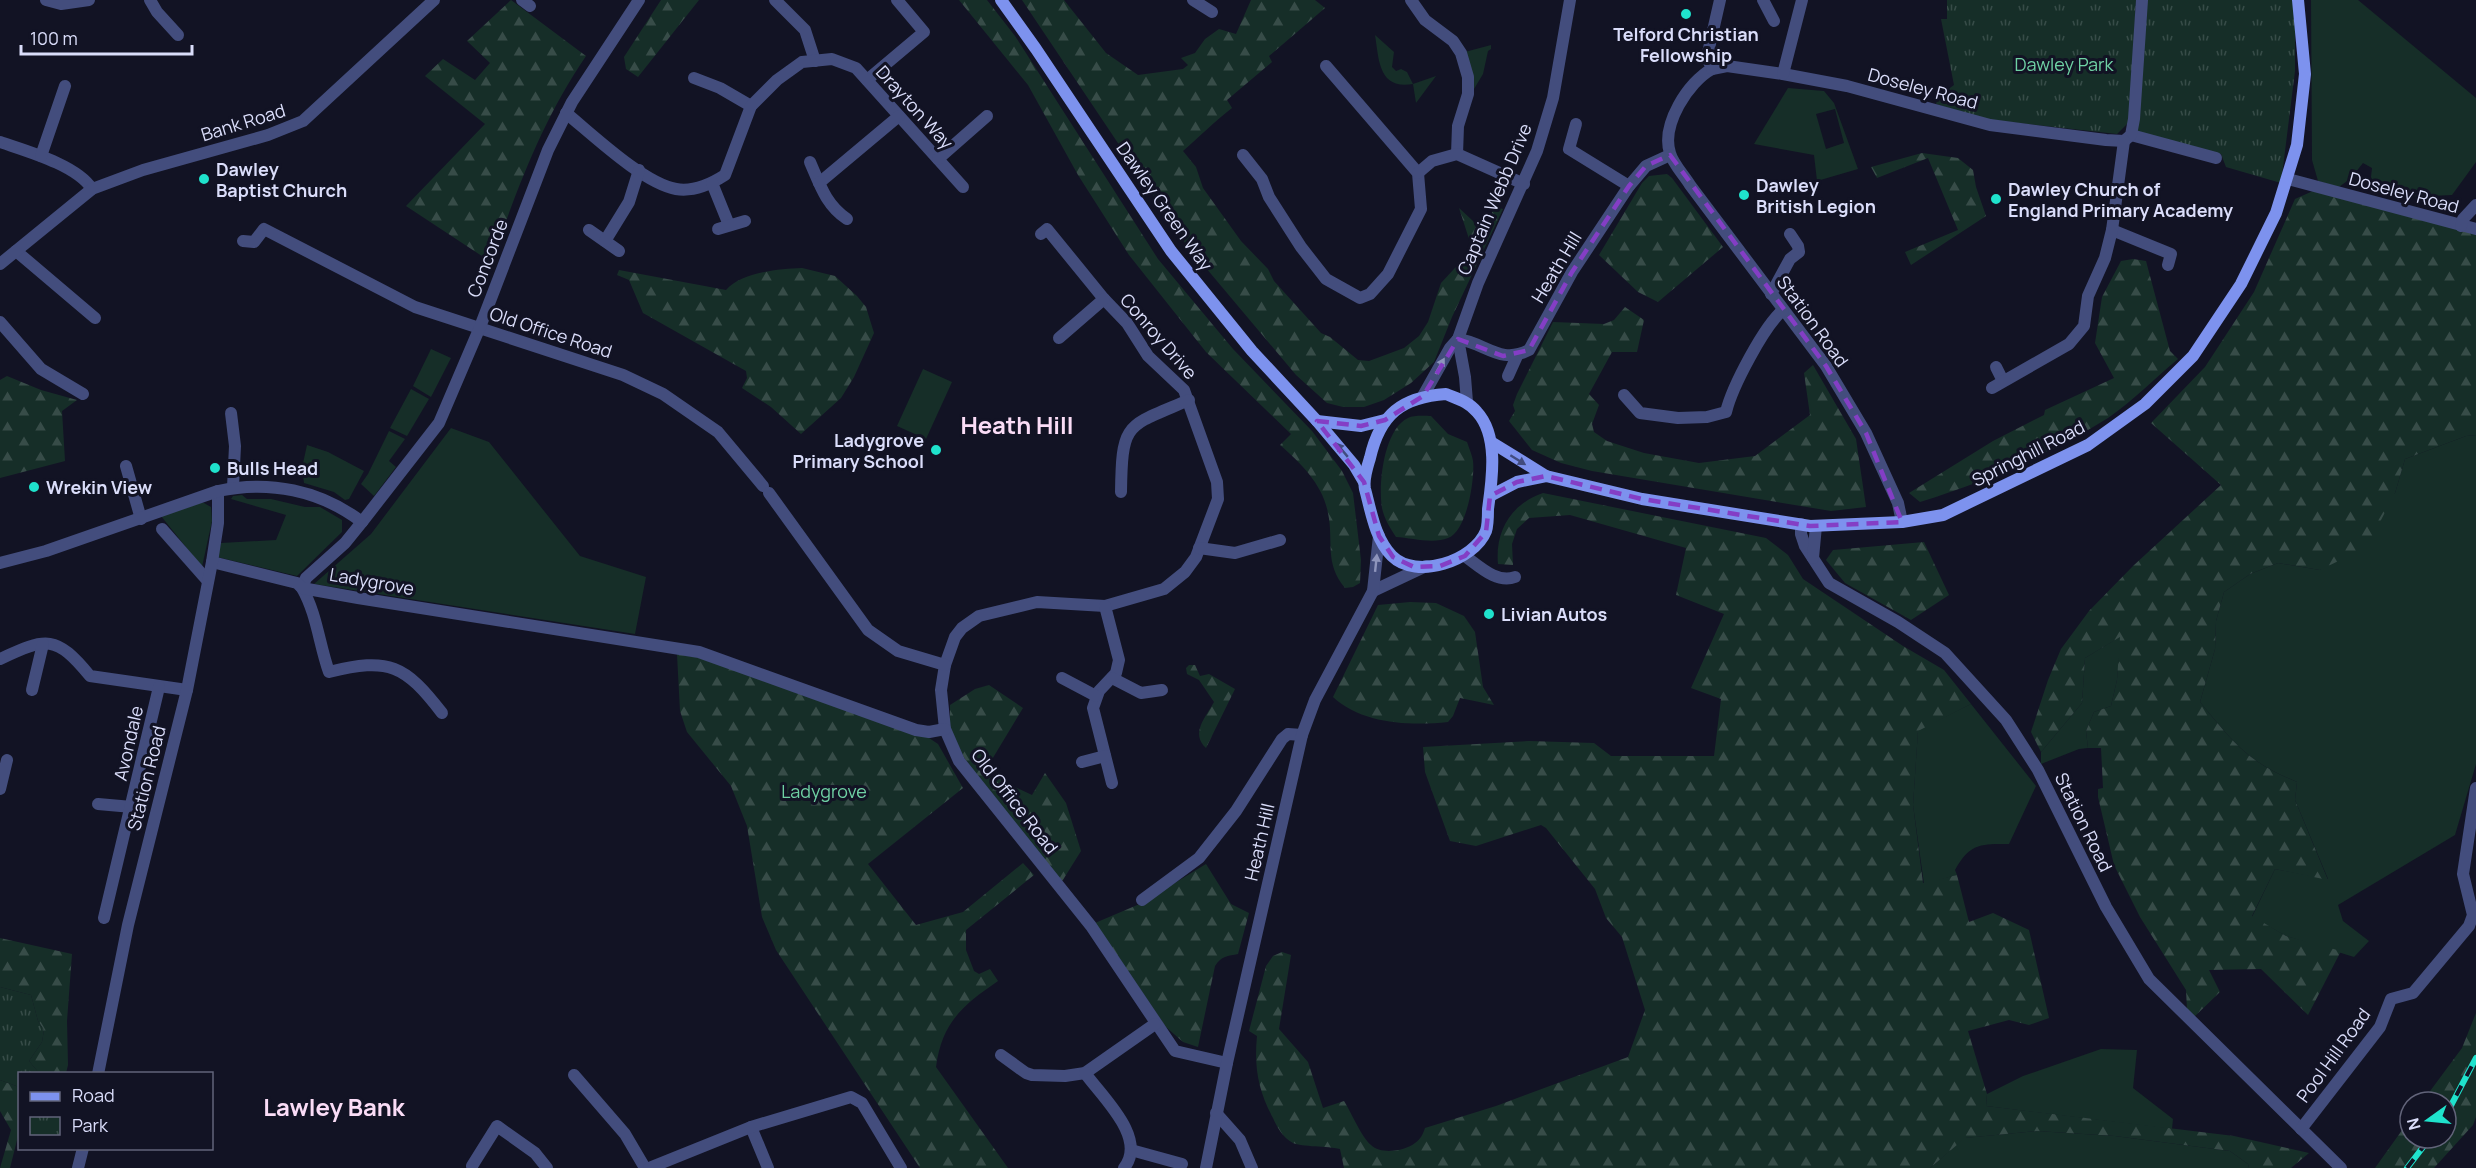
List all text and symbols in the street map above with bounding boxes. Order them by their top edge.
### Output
marker: Telford Christian Fellowship [1679,7,1693,21]
scale bar [21,18,192,56]
place label: Telford Christian Fellowship [1613,22,1759,67]
text: 100 m [30,26,78,50]
park label: Dawley Park [2014,52,2115,76]
street label: Drayton Way [871,60,959,154]
street label: Doseley Road [1865,62,1981,114]
street label: Bank Road [198,98,288,146]
street label: Captain Webb Drive [1451,120,1537,278]
street label: Dawley Green Way [1112,137,1219,276]
place label: Dawley Baptist Church [216,157,347,202]
street label: Doseley Road [2346,166,2462,218]
marker: Dawley Baptist Church [197,172,211,186]
place label: Dawley British Legion [1756,173,1876,218]
place label: Dawley Church of England Primary Academy [2008,177,2233,222]
marker: Dawley British Legion [1737,188,1751,202]
marker: Dawley Church of England Primary Academy [1989,192,2003,206]
street label: Concorde [461,215,513,301]
street label: Heath Hill [1525,227,1587,307]
street label: Station Road [1772,271,1854,371]
street label: Conroy Drive [1115,288,1203,384]
street label: Old Office Road [487,301,615,363]
one-way arrow [1434,358,1444,375]
district label: Heath Hill [960,408,1074,441]
street label: Springhill Road [1968,414,2088,492]
place label: Ladygrove Primary School [792,428,924,473]
marker: Ladygrove Primary School [929,443,943,457]
one-way arrow [1336,443,1349,458]
one-way arrow [1510,454,1527,465]
place label: Bulls Head [227,456,318,480]
marker: Bulls Head [208,461,222,475]
place label: Wrekin View [46,475,153,499]
marker: Wrekin View [27,480,41,494]
one-way arrow [1371,554,1380,573]
street label: Ladygrove [328,562,416,600]
place label: Livian Autos [1501,602,1607,626]
marker: Livian Autos [1482,607,1496,621]
street label: Avondale [108,703,148,783]
street label: Station Road [121,723,171,833]
street label: Old Office Road [966,743,1064,859]
street label: Station Road [2050,769,2118,875]
park label: Ladygrove [781,779,867,803]
street label: Heath Hill [1238,801,1280,883]
street label: Pool Hill Road [2291,1003,2375,1107]
legend [18,1072,213,1150]
text: Road [72,1083,115,1107]
district label: Lawley Bank [263,1090,406,1123]
north arrow [2398,1090,2458,1150]
text: Park [72,1113,109,1137]
text: N [2401,1115,2426,1132]

